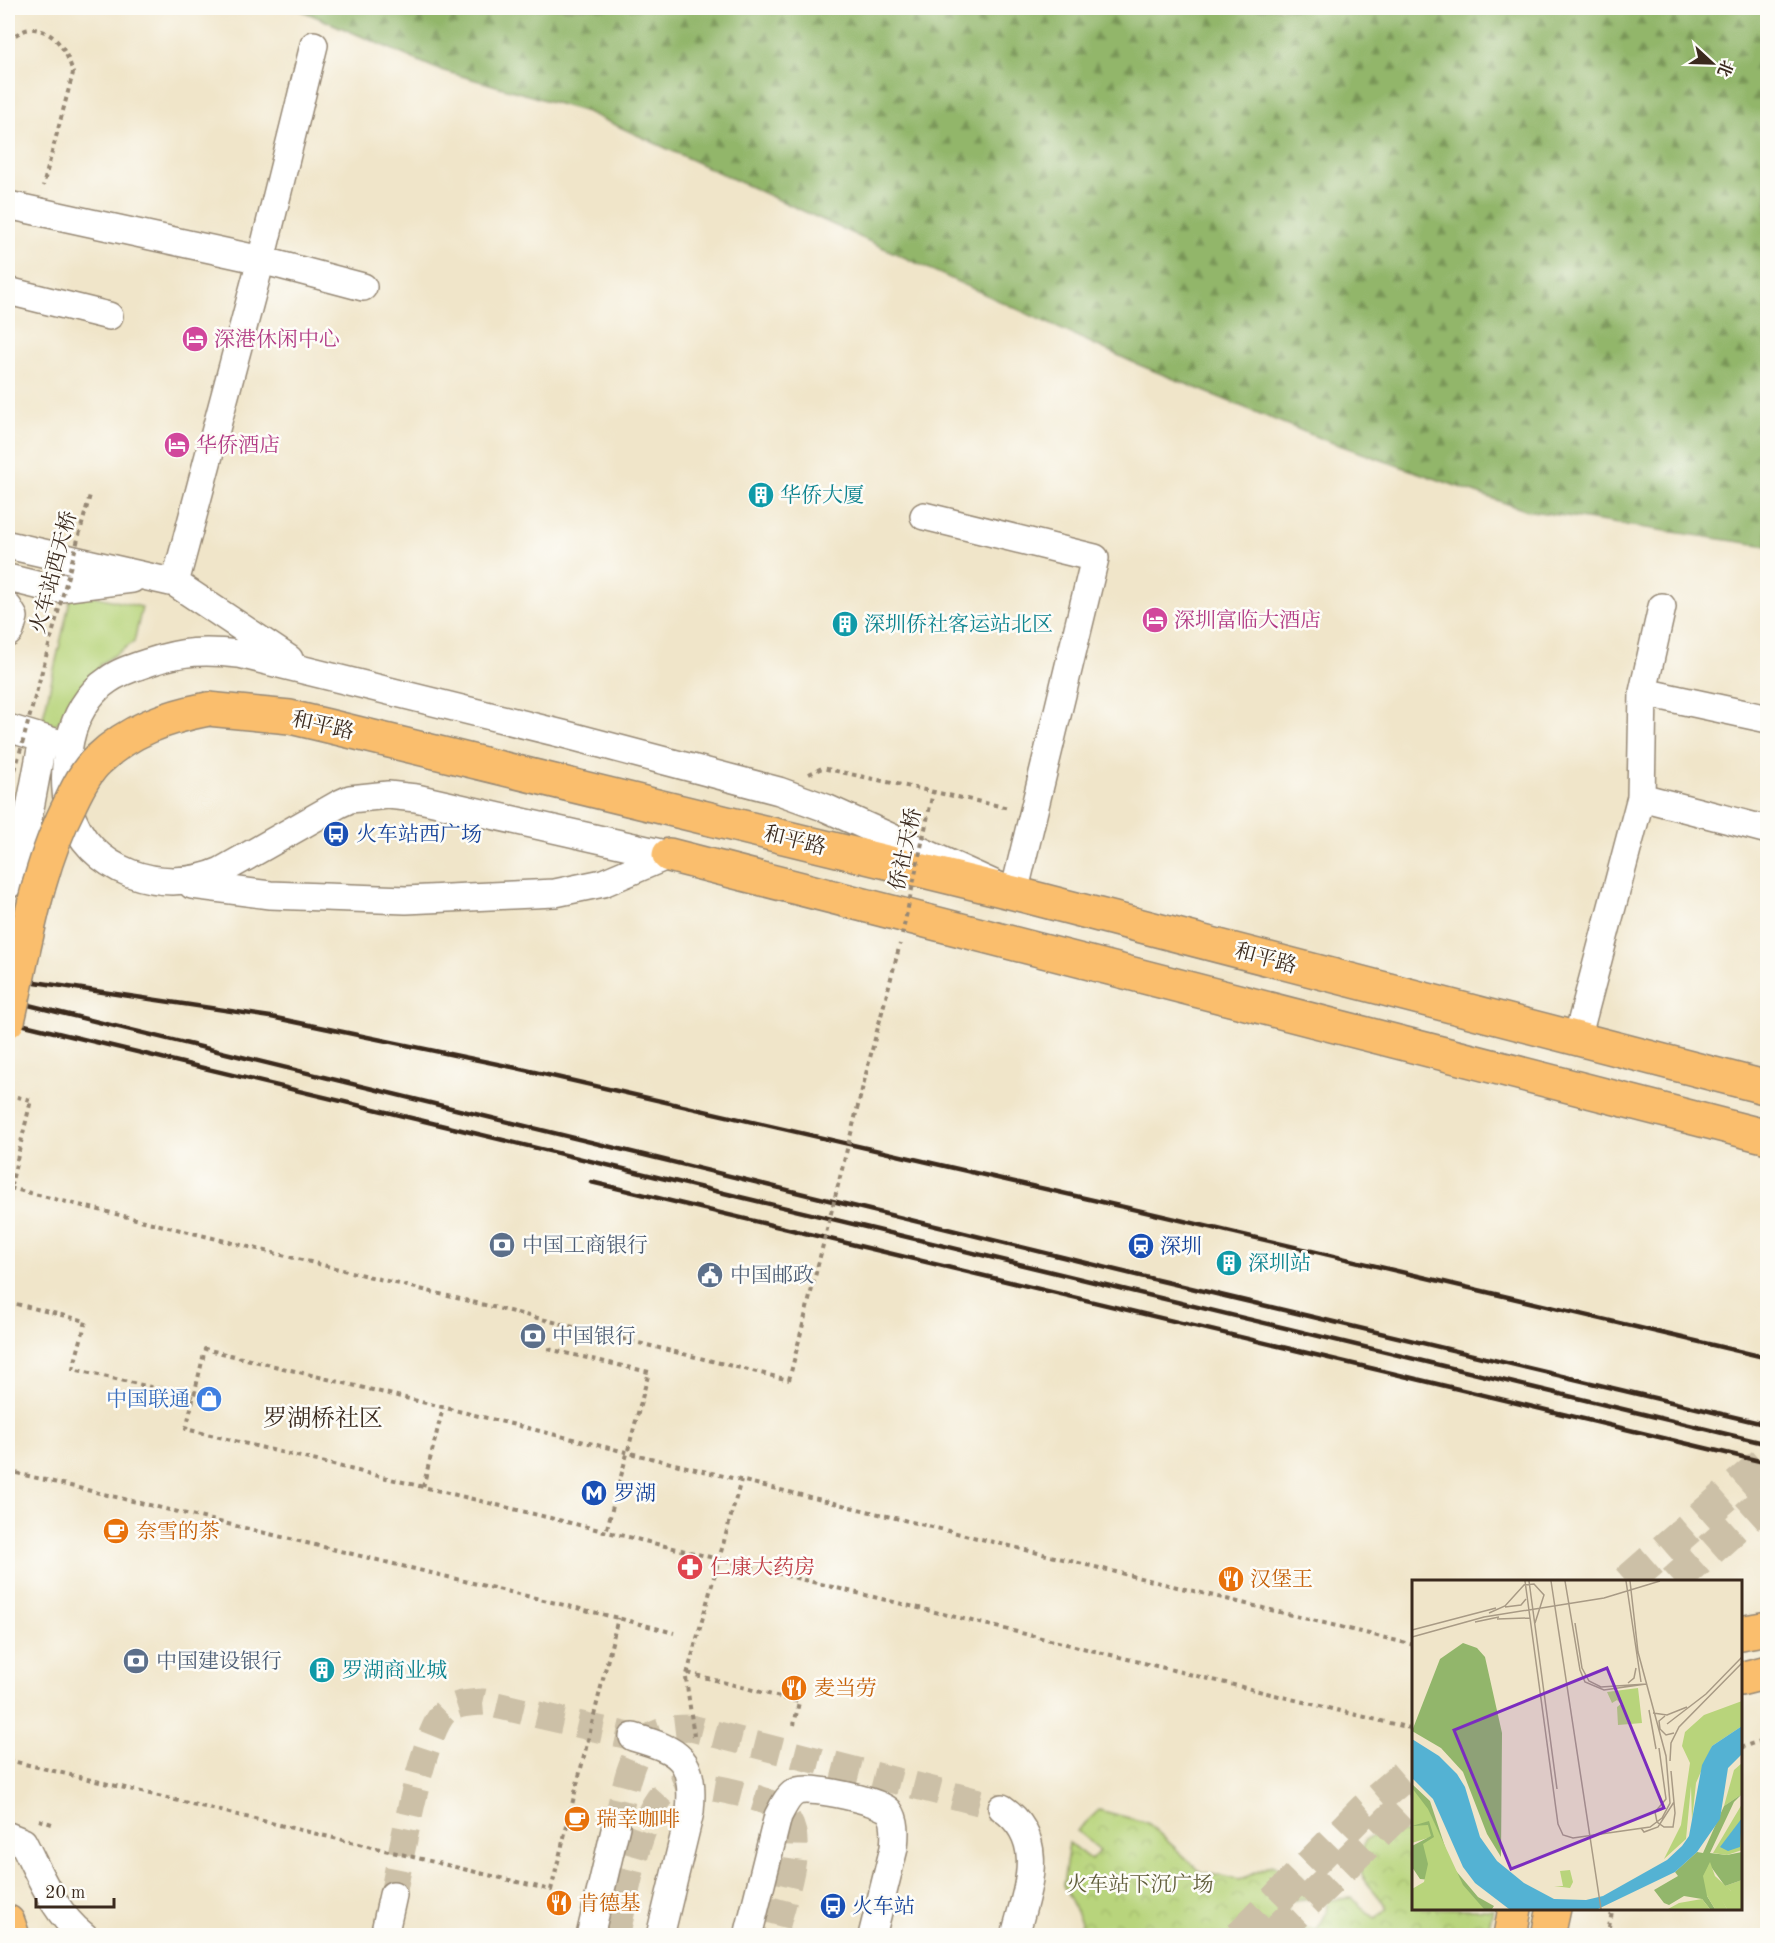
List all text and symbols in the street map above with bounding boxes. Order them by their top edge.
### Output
north arrow [1682,33,1742,93]
text: 北 [1714,57,1736,79]
hotel icon: 深港休闲中心 [180,324,210,354]
place label: 深港休闲中心 [214,328,340,351]
hotel icon: 华侨酒店 [162,430,192,460]
place label: 华侨酒店 [196,434,280,457]
building icon: 华侨大厦 [746,480,776,510]
place label: 华侨大厦 [780,484,864,507]
street label: 火车站西天桥 [26,508,81,636]
hotel icon: 深圳富临大酒店 [1140,605,1170,635]
building icon: 深圳侨社客运站北区 [830,609,860,639]
place label: 深圳富临大酒店 [1174,609,1321,632]
place label: 深圳侨社客运站北区 [864,613,1053,636]
street label: 和平路 [290,707,356,744]
street label: 侨社天桥 [886,806,925,893]
bus stop icon: 火车站西广场 [321,819,351,849]
street label: 和平路 [762,822,828,859]
place label: 火车站西广场 [356,823,482,846]
street label: 和平路 [1232,939,1299,978]
bank icon: 中国工商银行 [487,1230,517,1260]
station icon: 深圳 [1126,1231,1156,1261]
place label: 中国工商银行 [522,1234,648,1257]
place label: 深圳 [1160,1235,1202,1258]
building icon: 深圳站 [1214,1248,1244,1278]
place label: 深圳站 [1248,1252,1311,1275]
public building icon: 中国邮政 [695,1260,725,1290]
place label: 中国邮政 [730,1264,814,1287]
bank icon: 中国银行 [518,1321,548,1351]
place label: 中国银行 [552,1325,636,1348]
shop icon: 中国联通 [194,1384,224,1414]
place label: 中国联通 [106,1388,190,1411]
district label: 罗湖桥社区 [263,1405,383,1432]
metro station icon: 罗湖 [579,1478,609,1508]
place label: 罗湖 [614,1482,656,1505]
cafe icon: 奈雪的茶 [101,1516,131,1546]
place label: 奈雪的茶 [136,1520,220,1543]
pharmacy icon: 仁康大药房 [675,1552,705,1582]
place label: 仁康大药房 [710,1556,815,1579]
restaurant icon: 汉堡王 [1216,1564,1246,1594]
place label: 汉堡王 [1250,1568,1313,1591]
inset map [1412,1580,1742,1910]
bank icon: 中国建设银行 [121,1646,151,1676]
place label: 中国建设银行 [156,1650,282,1673]
building icon: 罗湖商业城 [307,1655,337,1685]
place label: 罗湖商业城 [342,1659,447,1682]
restaurant icon: 麦当劳 [779,1673,809,1703]
place label: 麦当劳 [814,1677,877,1700]
cafe icon: 瑞幸咖啡 [562,1804,592,1834]
place label: 瑞幸咖啡 [596,1808,680,1831]
scale bar [36,1871,114,1909]
park label: 火车站下沉广场 [1067,1873,1214,1896]
text: 20 m [45,1884,85,1902]
restaurant icon: 肯德基 [544,1888,574,1918]
bus stop icon: 火车站 [818,1891,848,1921]
place label: 肯德基 [578,1892,641,1915]
place label: 火车站 [852,1895,915,1918]

